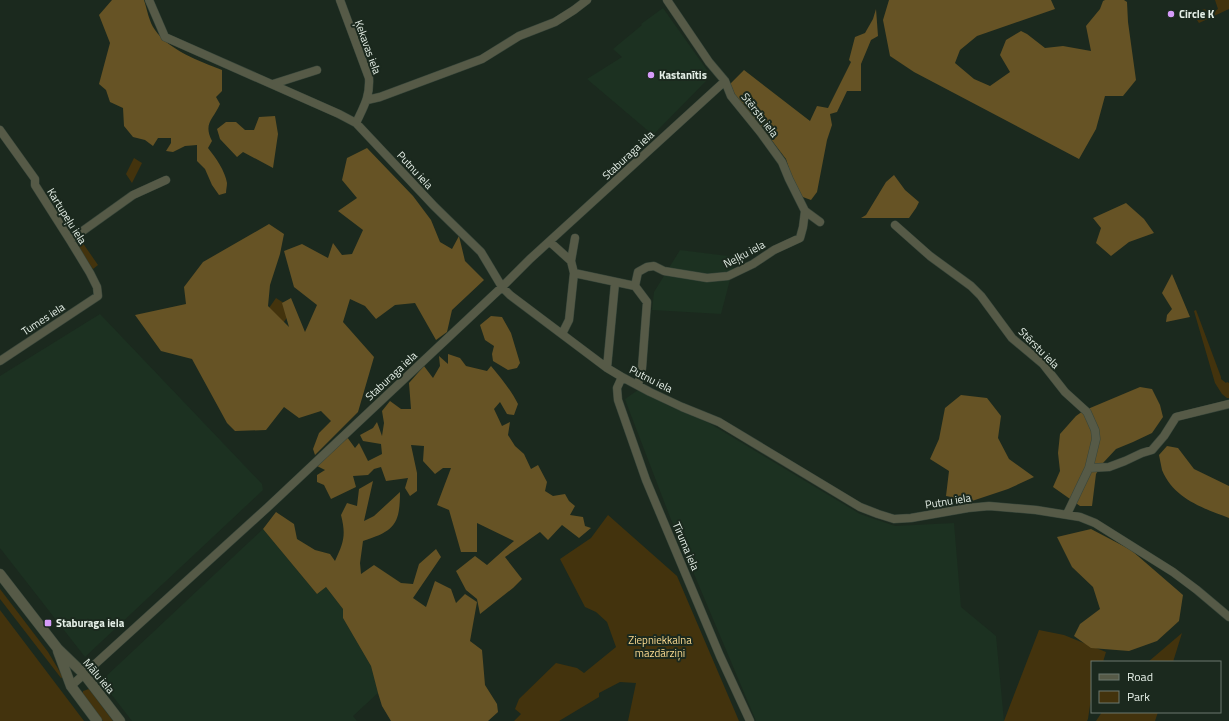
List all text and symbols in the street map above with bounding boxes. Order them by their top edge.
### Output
place label: Circle K [1179,6,1215,22]
marker: Circle K [1166,9,1176,19]
street label: Ķekavas iela [351,18,385,77]
place label: Kastanītis [659,67,707,83]
marker: Kastanītis [646,70,656,80]
street label: Stērstu iela [738,89,783,141]
street label: Staburaga iela [598,126,658,183]
street label: Putnu iela [393,148,437,193]
street label: Kartupeļu iela [43,185,91,248]
street label: Neļķu iela [720,236,768,272]
street label: Tumes iela [18,299,68,339]
street label: Stērstu iela [1015,324,1064,373]
street label: Staburaga iela [361,347,421,404]
street label: Putnu iela [627,361,676,397]
street label: Putnu iela [924,489,973,513]
street label: Tīruma iela [669,519,704,573]
place label: Staburaga iela [56,615,125,631]
marker: Staburaga iela [43,618,53,628]
park label: Ziepniekkalna mazdārziņi [628,632,692,661]
street label: Mālu iela [80,655,119,697]
legend [1091,661,1221,713]
text: Road [1127,667,1153,686]
text: Park [1127,687,1150,706]

